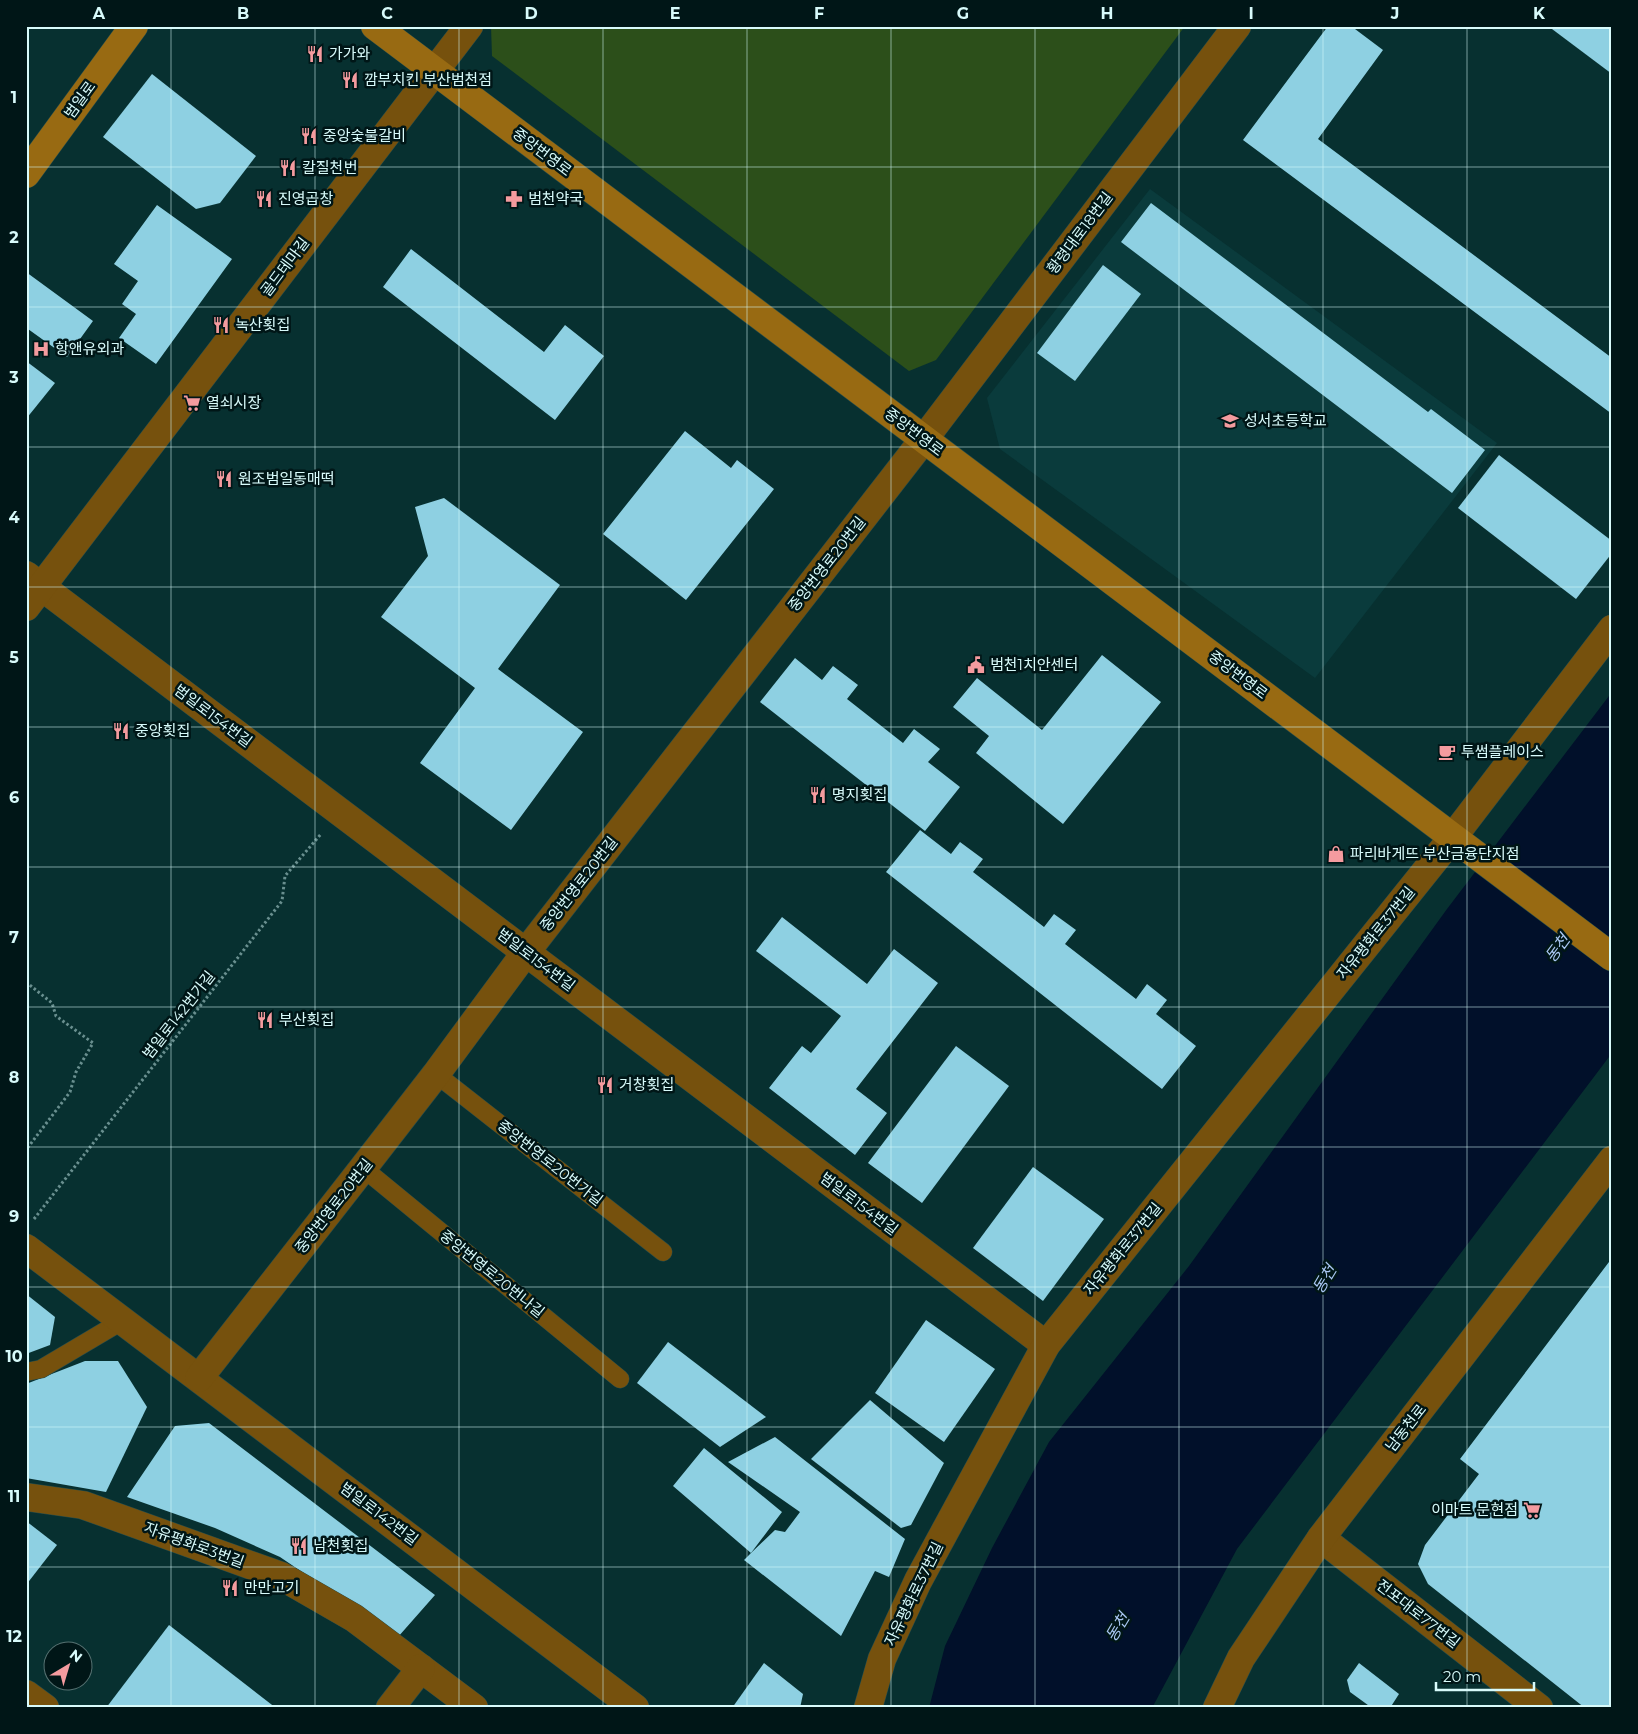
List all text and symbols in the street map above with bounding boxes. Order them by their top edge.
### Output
text: A [92,4,106,23]
text: B [237,4,249,23]
text: C [381,4,393,23]
text: D [524,4,538,23]
text: E [670,4,680,23]
text: F [814,4,824,23]
text: G [957,4,969,23]
text: H [1101,4,1113,23]
text: I [1248,4,1254,23]
text: J [1390,4,1399,23]
text: K [1533,4,1546,23]
restaurant icon: 가가와 [305,44,325,64]
place label: 가가와 [329,44,371,63]
restaurant icon: 깜부치킨 부산범천점 [340,70,360,90]
place label: 깜부치킨 부산범천점 [364,70,492,89]
street label: 범일로 [60,77,99,122]
text: 1 [11,88,17,107]
street label: 중앙번영로 [509,123,576,180]
restaurant icon: 중앙숯불갈비 [299,126,319,146]
place label: 중앙숯불갈비 [323,126,406,145]
restaurant icon: 칼질천번 [278,158,298,178]
place label: 칼질천번 [302,158,357,177]
street label: 황령대로18번길 [1043,188,1117,277]
restaurant icon: 진영곱창 [254,189,274,209]
place label: 진영곱창 [278,189,333,208]
pharmacy icon: 범천약국 [504,189,524,209]
place label: 범천약국 [528,189,583,208]
text: 2 [9,228,19,247]
street label: 골드테마길 [256,233,313,300]
restaurant icon: 녹산횟집 [211,315,231,335]
place label: 녹산횟집 [235,315,290,334]
hospital icon: 항앤유외과 [31,339,51,359]
place label: 항앤유외과 [55,339,124,358]
text: 3 [8,368,19,387]
supermarket icon: 열쇠시장 [182,393,202,413]
place label: 열쇠시장 [206,393,261,412]
street label: 중앙번영로 [881,403,948,460]
school or university icon: 성서초등학교 [1220,411,1240,431]
place label: 성서초등학교 [1244,411,1327,430]
restaurant icon: 원조범일동매떡 [214,469,234,489]
place label: 원조범일동매떡 [238,469,335,488]
text: 4 [8,508,20,527]
street label: 중앙번영로20번길 [784,513,870,615]
street label: 중앙번영로 [1205,646,1272,703]
text: 5 [9,648,19,667]
public building icon: 범천1치안센터 [966,655,986,675]
place label: 범천1치안센터 [990,655,1078,674]
street label: 범일로154번길 [171,680,256,751]
restaurant icon: 중앙횟집 [111,721,131,741]
place label: 중앙횟집 [135,721,190,740]
cafe icon: 투썸플레이스 [1437,742,1457,762]
place label: 투썸플레이스 [1461,742,1544,761]
restaurant icon: 명지횟집 [808,785,828,805]
place label: 명지횟집 [832,785,887,804]
text: 6 [9,788,19,807]
street label: 중앙번영로20번길 [536,833,622,935]
shop icon: 파리바게뜨 부산금융단지점 [1326,844,1346,864]
place label: 파리바게뜨 부산금융단지점 [1350,844,1520,863]
street label: 자유평화로37번길 [1332,883,1419,983]
street label: 범일로154번길 [494,924,579,995]
text: 7 [9,928,19,947]
water label: 동천 [1541,929,1575,966]
street label: 범일로142번가길 [138,967,219,1063]
restaurant icon: 부산횟집 [255,1010,275,1030]
place label: 부산횟집 [279,1010,334,1029]
text: 8 [9,1068,19,1087]
restaurant icon: 거창횟집 [595,1075,615,1095]
place label: 거창횟집 [619,1075,674,1094]
street label: 중앙번영로20번가길 [494,1115,607,1210]
street label: 중앙번영로20번길 [291,1155,377,1257]
street label: 범일로154번길 [817,1168,902,1239]
street label: 자유평화로37번길 [1079,1199,1166,1299]
text: 9 [9,1207,19,1226]
street label: 중앙번영로20번나길 [436,1226,548,1322]
water label: 동천 [1309,1260,1341,1297]
text: 10 [5,1347,23,1366]
street label: 남동천로 [1381,1400,1430,1455]
street label: 범일로142번길 [337,1478,422,1549]
text: 11 [8,1487,20,1506]
place label: 이마트 문현점 [1431,1500,1518,1519]
supermarket icon: 이마트 문현점 [1522,1500,1542,1520]
street label: 자유평화로3번길 [142,1518,247,1571]
restaurant icon: 남천횟집 [289,1536,309,1556]
place label: 남천횟집 [313,1536,368,1555]
street label: 자유평화로37번길 [880,1539,947,1649]
street label: 전포대로77번길 [1373,1575,1464,1652]
restaurant icon: 만만고기 [220,1578,240,1598]
place label: 만만고기 [244,1578,299,1597]
water label: 동천 [1102,1608,1134,1645]
text: 12 [6,1627,22,1646]
north arrow [42,1642,92,1692]
text: N [66,1645,86,1666]
scale bar [1436,1659,1533,1691]
text: 20 m [1443,1667,1481,1686]

